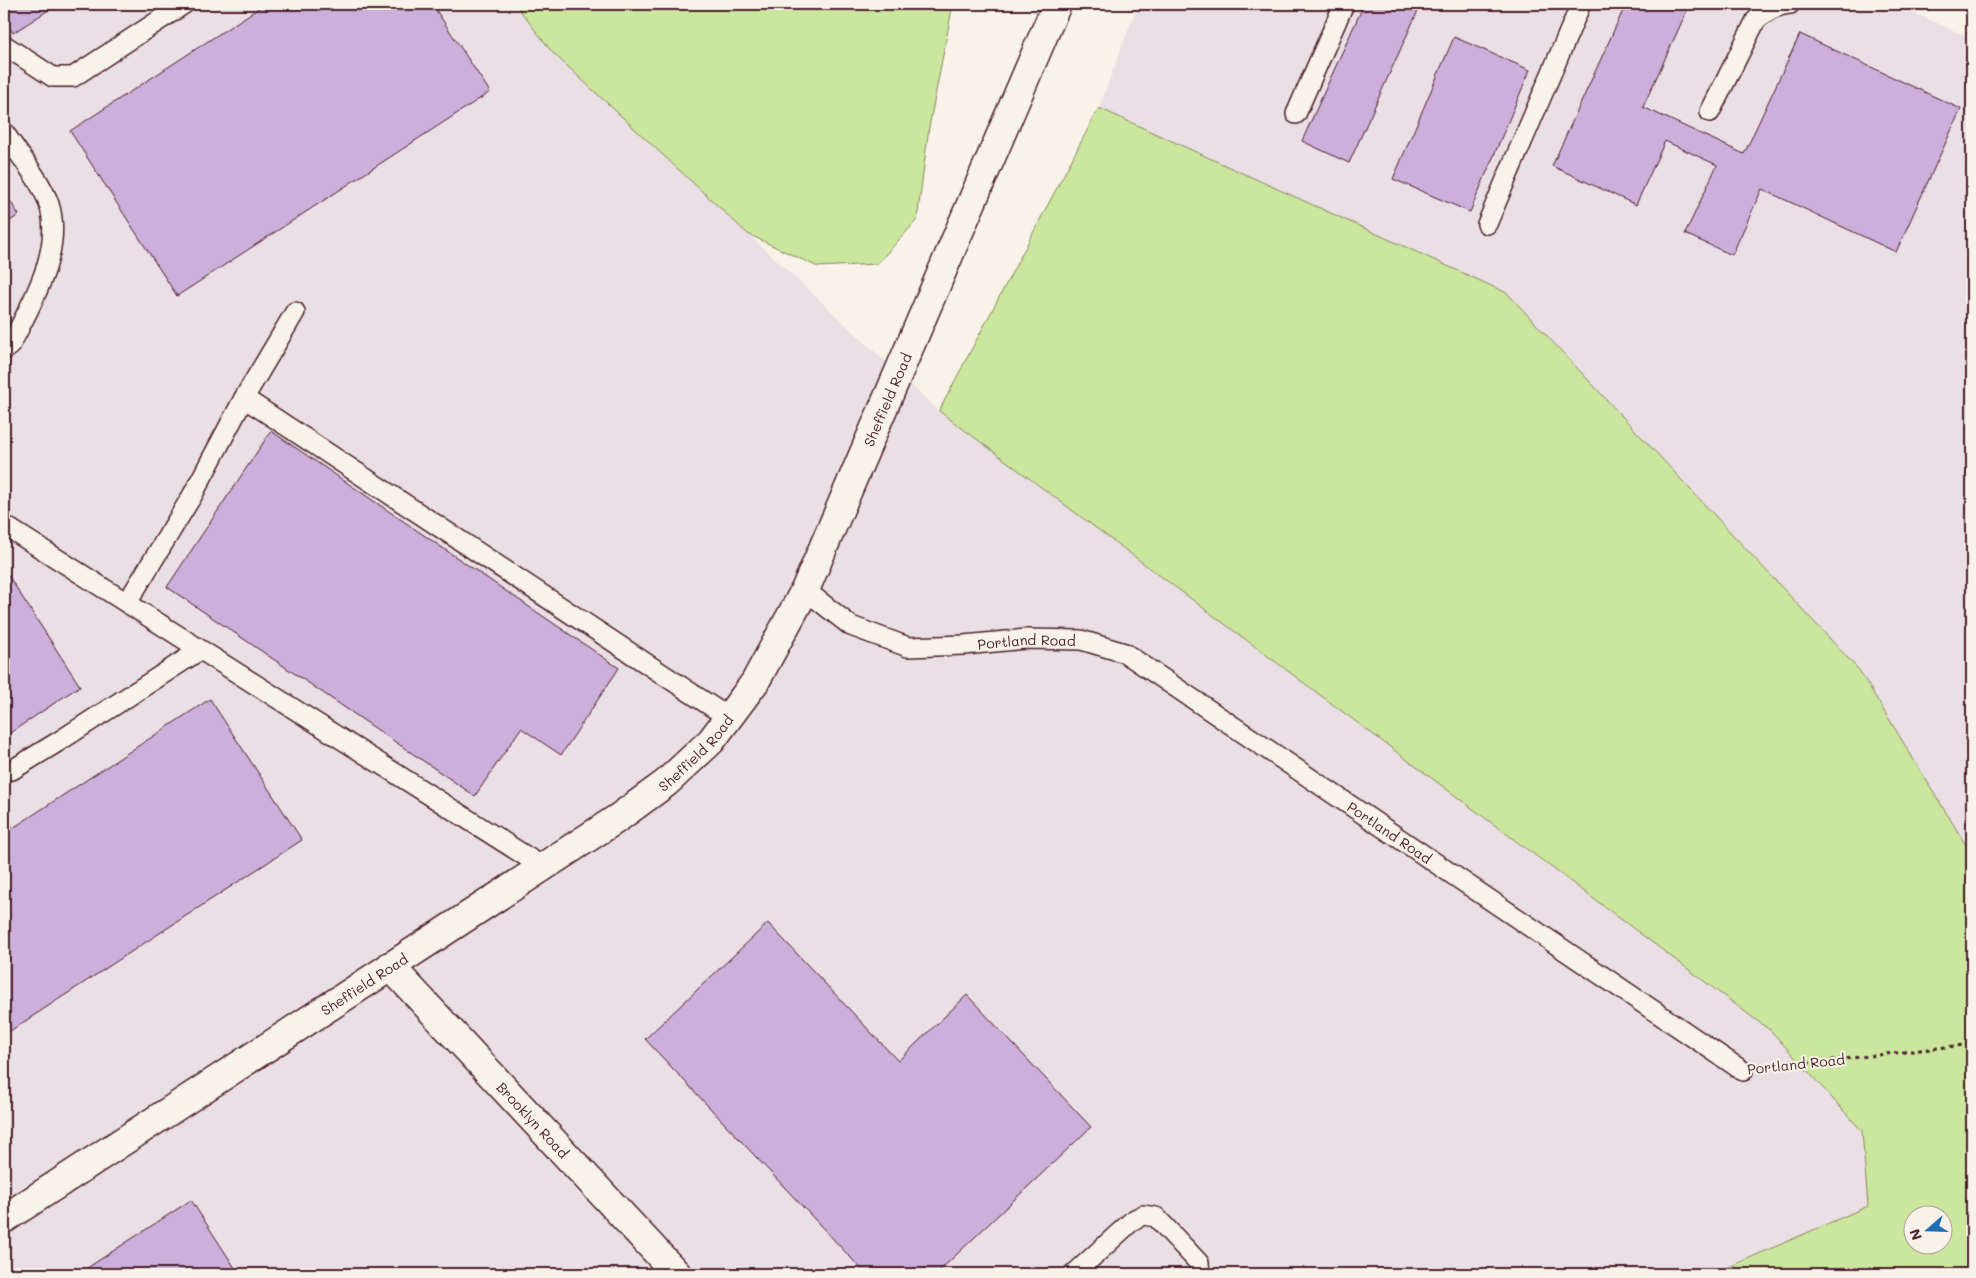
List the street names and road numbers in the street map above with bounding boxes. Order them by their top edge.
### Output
street label: Sheffield Road [858,350,915,449]
street label: Portland Road [977,629,1076,653]
street label: Sheffield Road [654,711,737,795]
street label: Portland Road [1344,797,1436,868]
street label: Sheffield Road [317,948,411,1019]
street label: Portland Road [1746,1049,1846,1079]
street label: Brooklyn Road [493,1077,574,1162]

